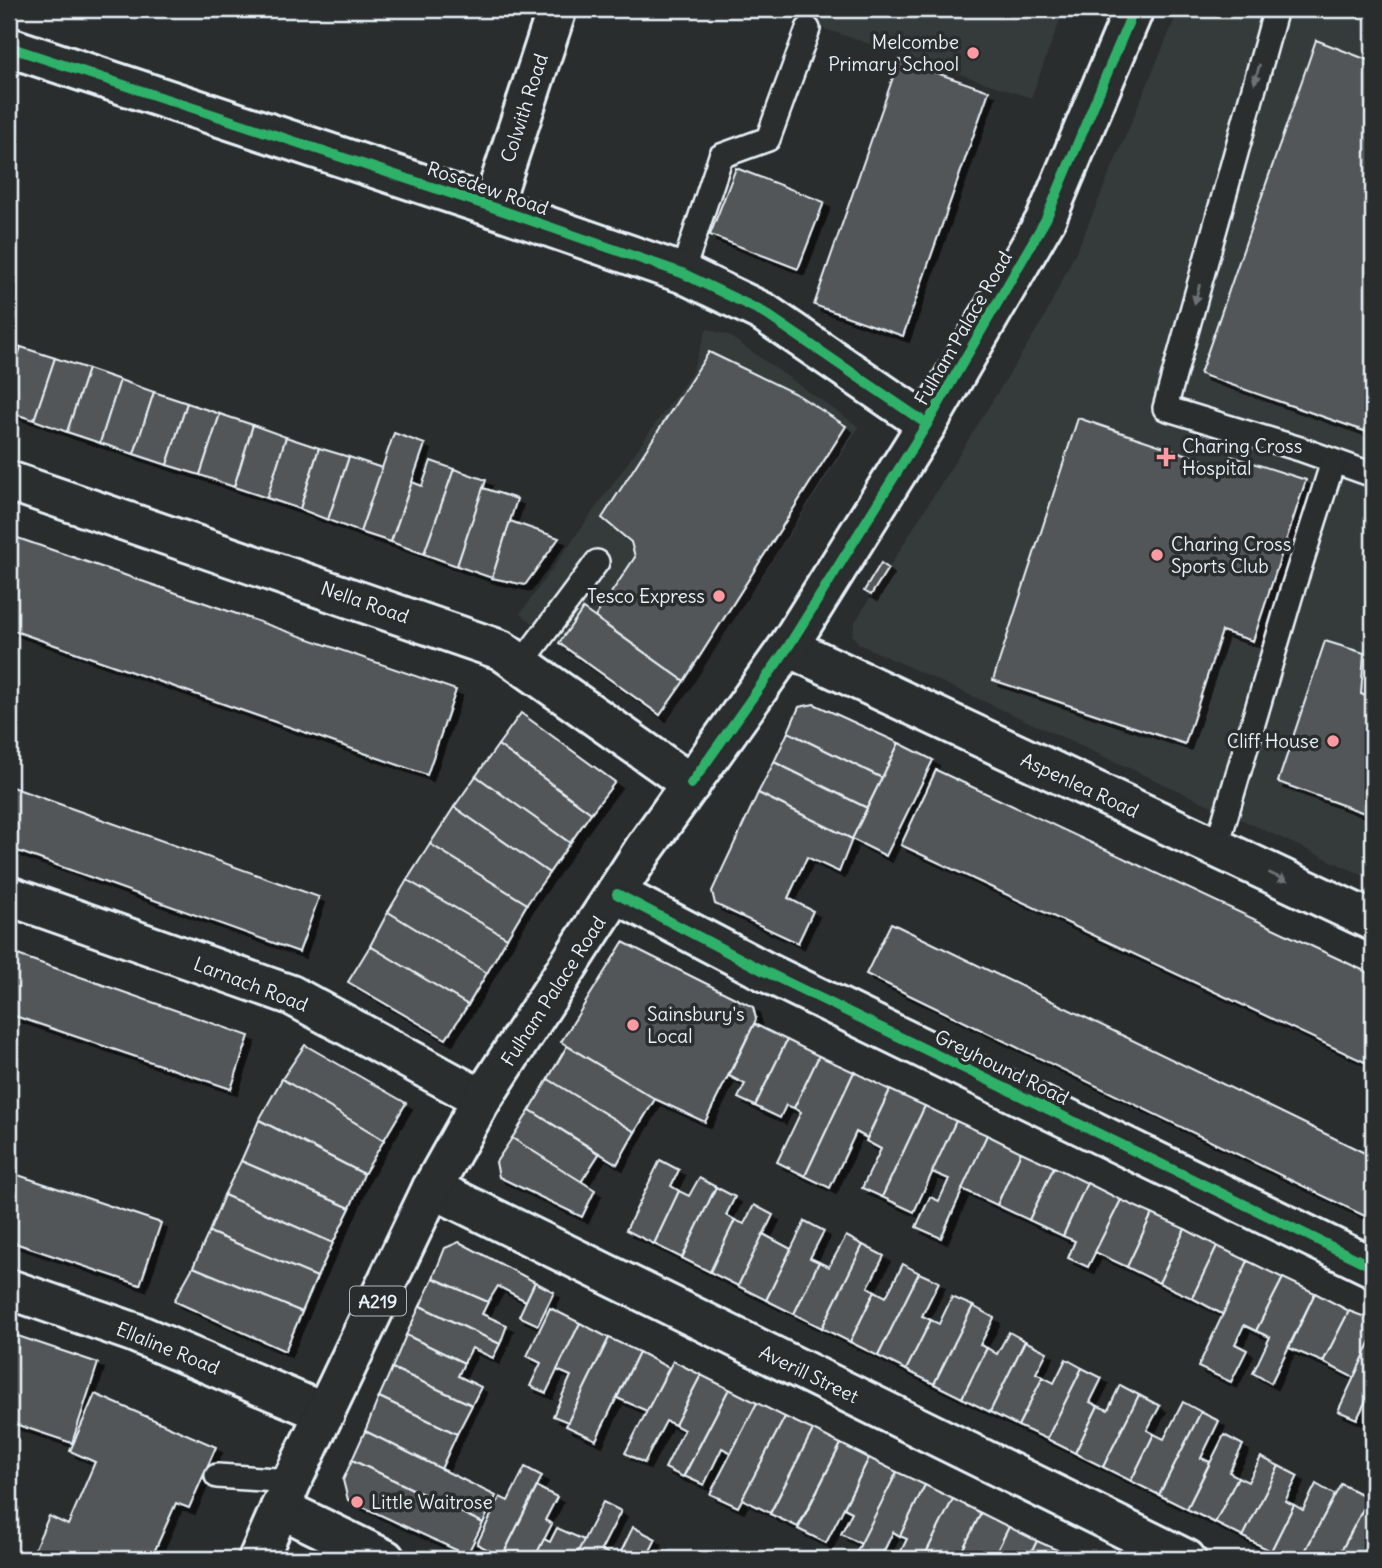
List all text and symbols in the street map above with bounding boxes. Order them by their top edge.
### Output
place label: Melcombe Primary School [828,30,959,76]
marker: Melcombe Primary School [965,45,981,61]
street label: Colwith Road [495,51,553,165]
one-way arrow [1251,63,1262,85]
street label: Rosedew Road [424,156,552,220]
street label: Fulham Palace Road [909,247,1017,409]
one-way arrow [1191,283,1201,304]
place label: Charing Cross Hospital [1182,434,1302,480]
marker: Charing Cross Hospital [1156,447,1176,467]
place label: Charing Cross Sports Club [1171,532,1291,578]
marker: Charing Cross Sports Club [1149,547,1165,563]
street label: Nella Road [318,576,412,628]
place label: Tesco Express [587,584,705,608]
marker: Tesco Express [711,588,727,604]
place label: Cliff House [1227,729,1319,753]
marker: Cliff House [1325,733,1341,749]
street label: Aspenlea Road [1017,747,1143,823]
one-way arrow [1268,871,1288,883]
street label: Fulham Palace Road [496,912,610,1070]
street label: Larnach Road [191,951,311,1017]
place label: Sainsbury's Local [647,1002,745,1048]
marker: Sainsbury's Local [625,1017,641,1033]
street label: Greyhound Road [931,1024,1073,1110]
road number: A219 [350,1286,406,1316]
street label: Ellaline Road [113,1316,223,1380]
street label: Averill Street [756,1340,862,1408]
place label: Little Waitrose [371,1490,493,1514]
marker: Little Waitrose [349,1494,365,1510]

